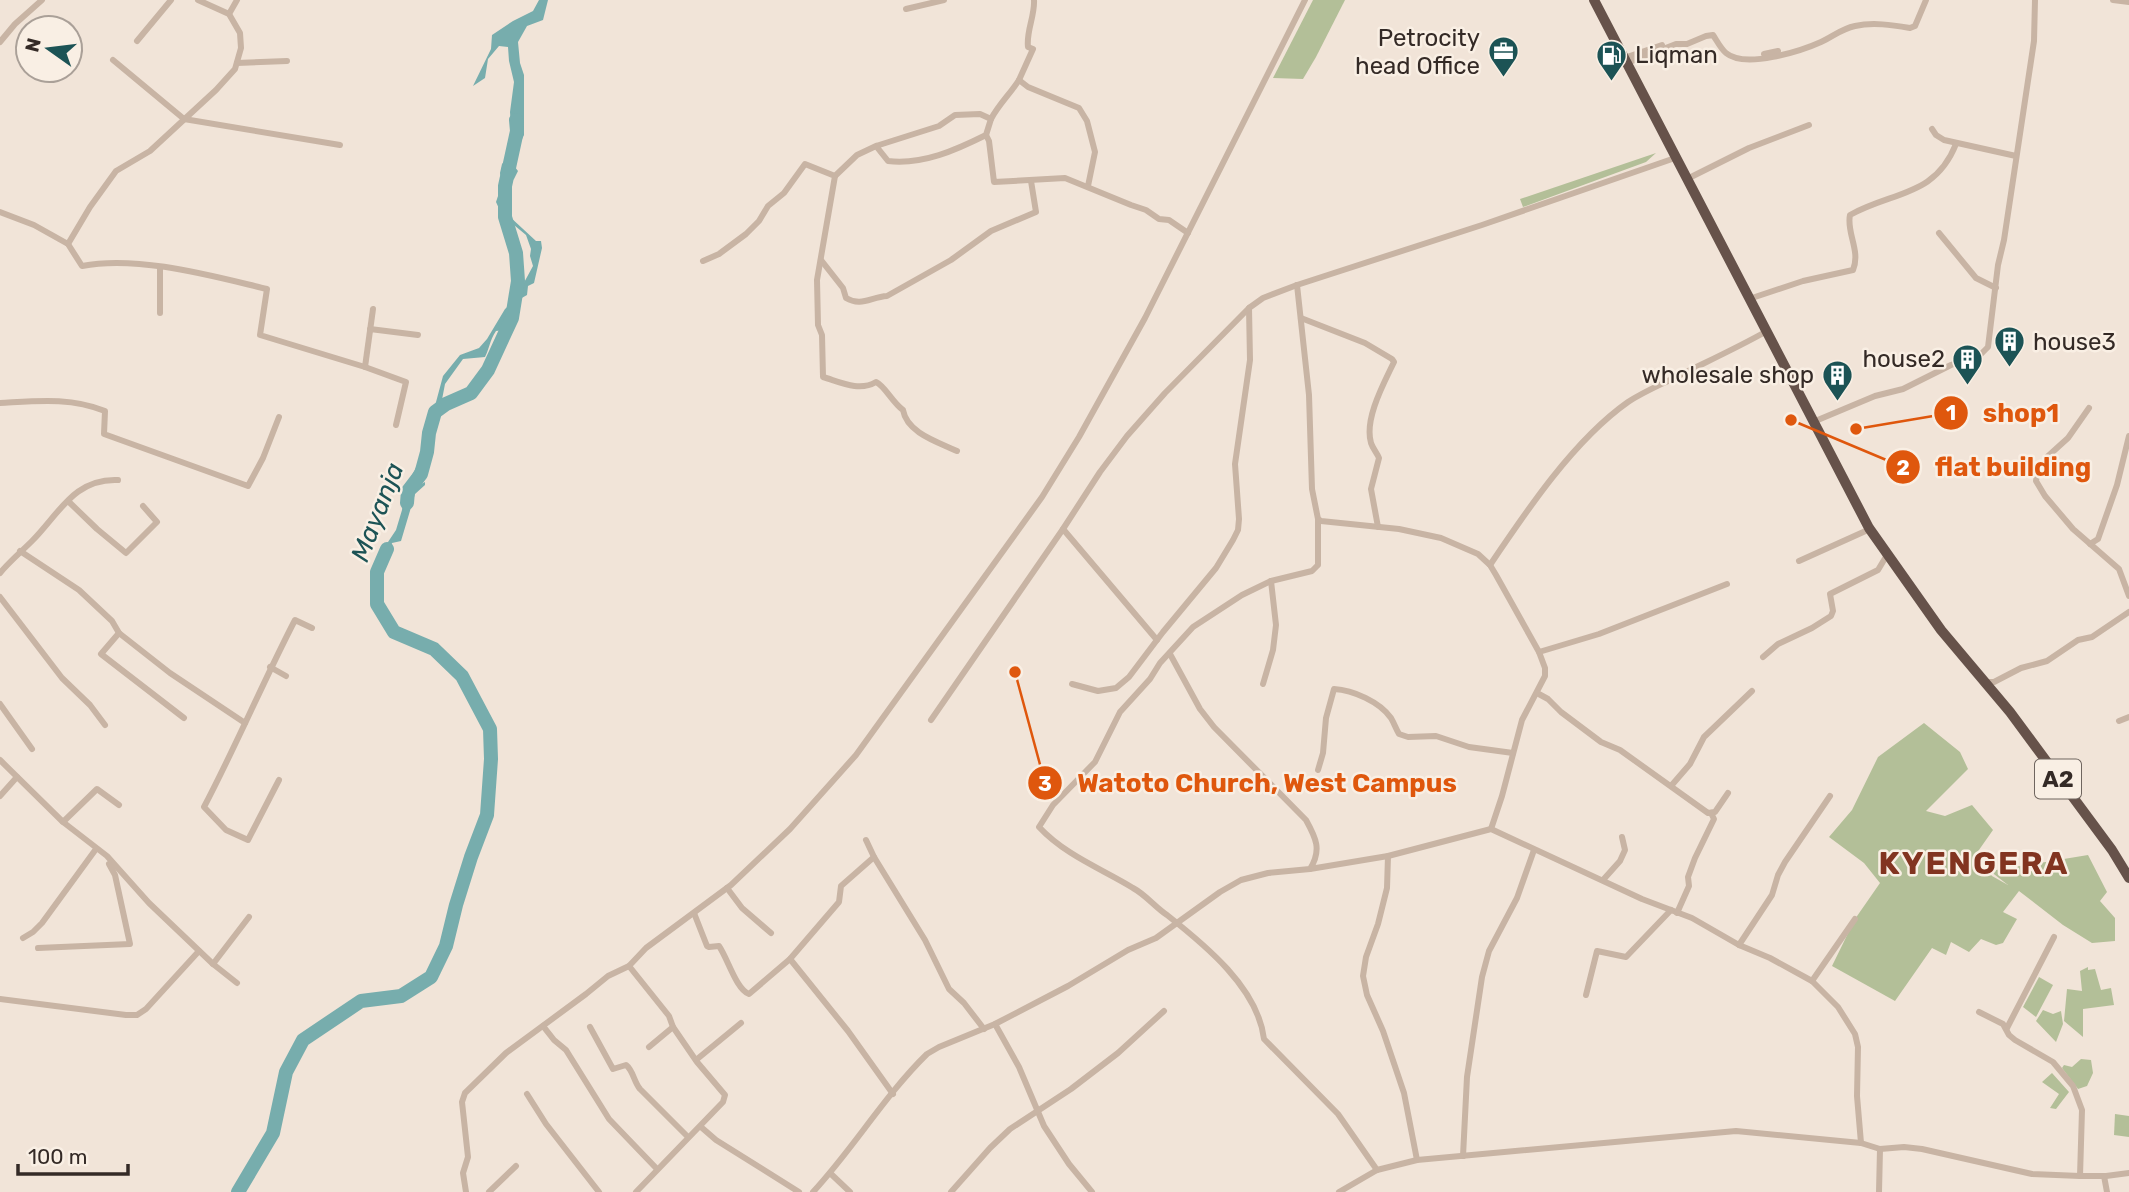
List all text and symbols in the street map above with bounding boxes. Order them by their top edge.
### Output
north arrow [14,14,84,84]
place label: Petrocity head Office [1355,24,1480,80]
office icon: Petrocity head Office [1486,35,1520,79]
text: N [20,36,46,54]
fuel station icon: Liqman [1595,38,1629,82]
place label: Liqman [1635,41,1718,69]
building icon: house3 [1993,325,2027,369]
place label: house3 [2033,328,2116,356]
building icon: house2 [1951,342,1985,386]
place label: house2 [1862,345,1945,373]
building icon: wholesale shop [1820,358,1854,402]
place label: wholesale shop [1642,361,1814,389]
callout: shop1 [1934,389,2073,436]
text: shop1 [1983,398,2059,429]
text: 1 [1946,400,1956,425]
callout: flat building [1886,444,2105,491]
text: flat building [1935,452,2091,483]
text: 2 [1896,455,1910,480]
water label: Mayanja [344,458,410,566]
callout: Watoto Church, West Campus [1028,760,1471,807]
road number: A2 [2035,760,2081,799]
text: Watoto Church, West Campus [1077,768,1457,799]
text: 3 [1038,771,1052,796]
district label: KYENGERA [1879,844,2069,882]
scale bar [18,1132,128,1176]
text: 100 m [28,1144,87,1169]

